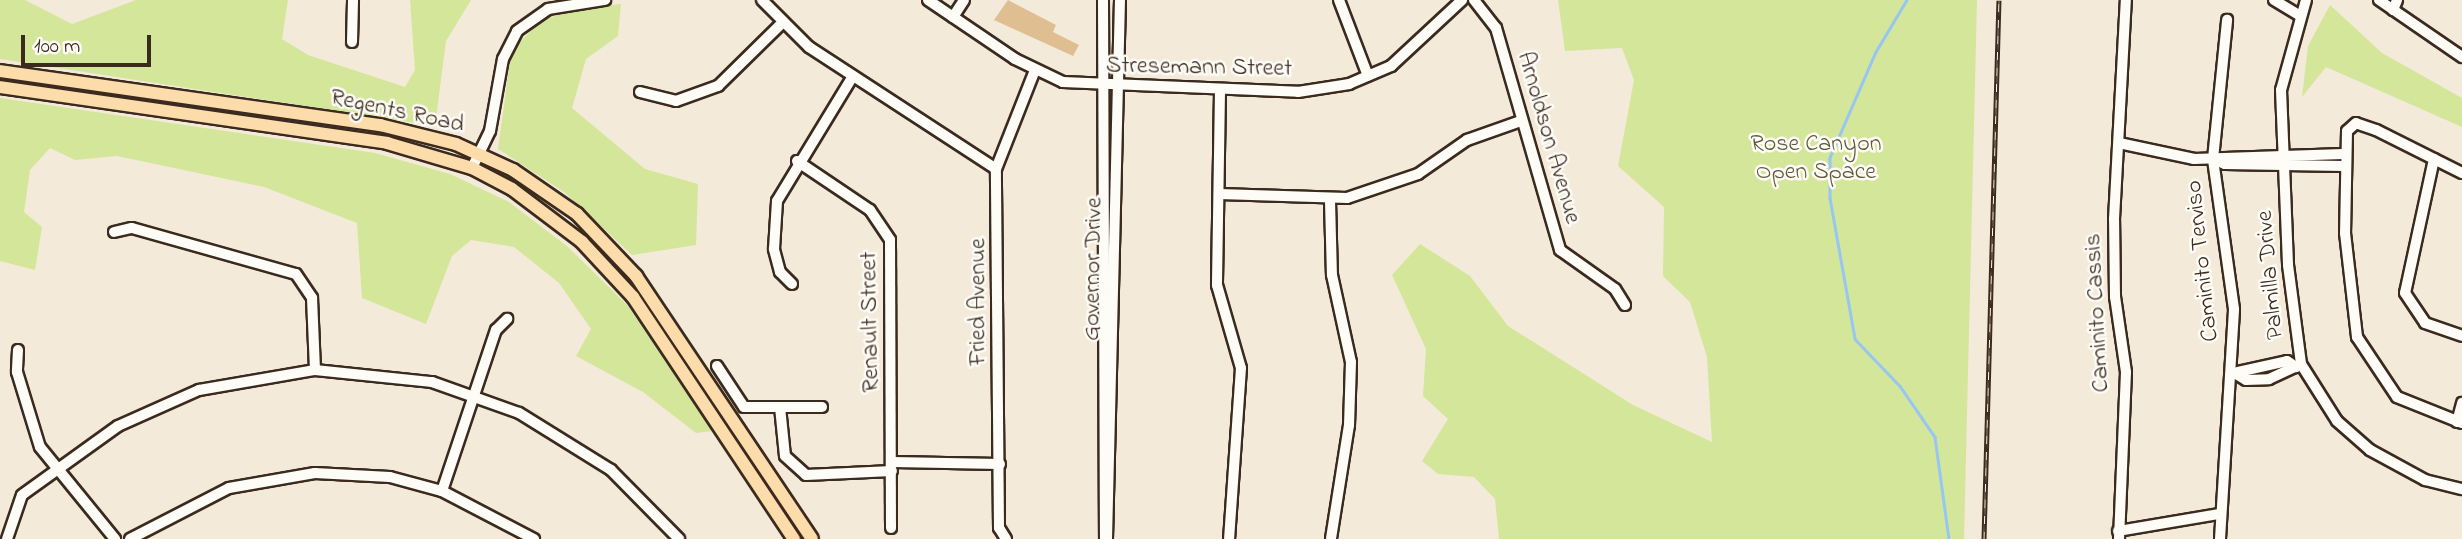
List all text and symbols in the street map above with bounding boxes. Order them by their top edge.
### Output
scale bar [24,21,154,65]
text: 100 m [34,32,80,62]
street label: Arnoldson Avenue [1510,49,1586,227]
street label: Stresemann Street [1106,52,1292,84]
street label: Regents Road [328,84,466,140]
park label: Rose Canyon Open Space [1750,131,1882,187]
street label: Caminito Terviso [2180,179,2226,343]
street label: Governor Drive [1078,197,1110,341]
street label: Palmilla Drive [2251,209,2291,341]
street label: Caminito Cassis [2079,233,2117,393]
street label: Fried Avenue [965,238,993,366]
street label: Renault Street [855,251,887,393]

